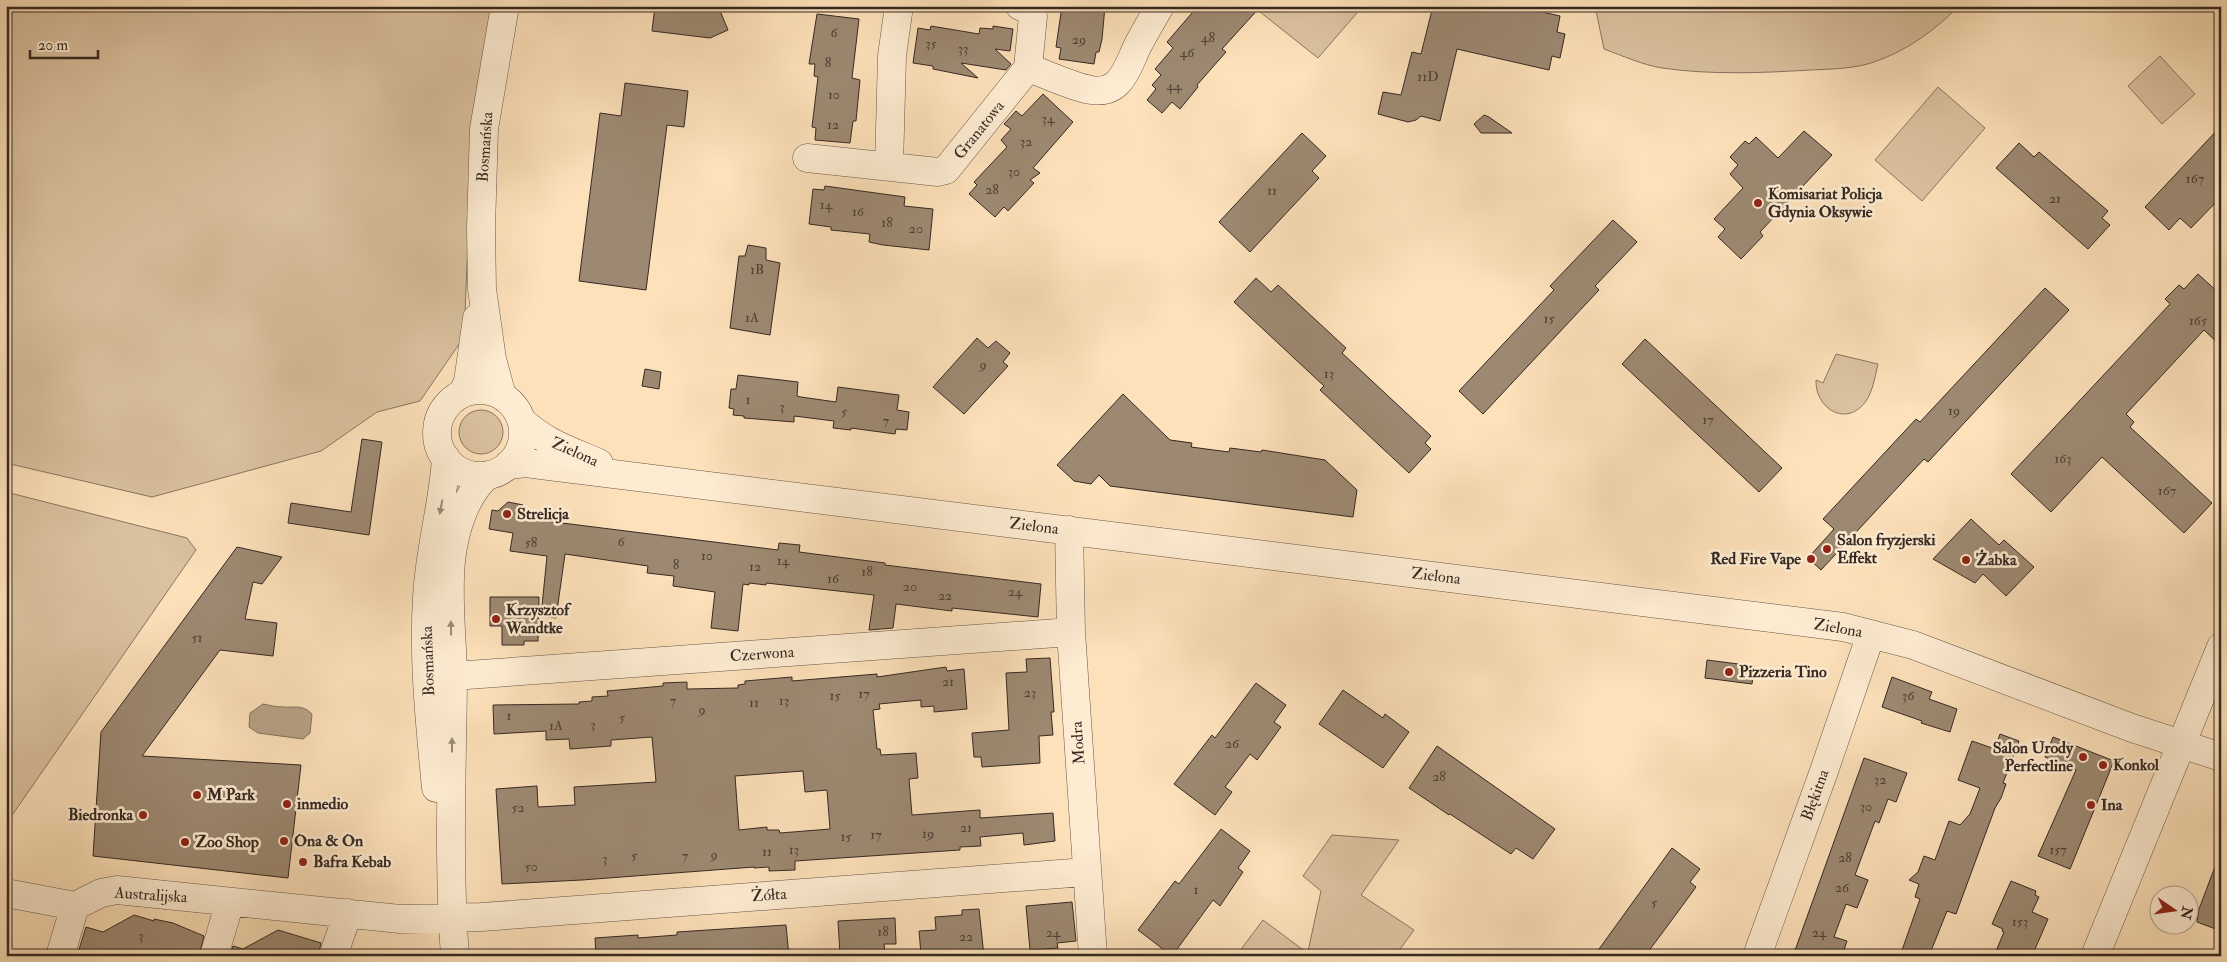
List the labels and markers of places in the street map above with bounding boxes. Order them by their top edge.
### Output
place label: Komisariat Policja Gdynia Oksywie [1768,184,1883,223]
marker: Komisariat Policja Gdynia Oksywie [1752,197,1764,209]
place label: Strelicja [517,504,569,524]
marker: Strelicja [501,508,513,520]
place label: Salon fryzjerski Effekt [1837,530,1936,568]
marker: Salon fryzjerski Effekt [1821,543,1833,555]
place label: Red Fire Vape [1710,549,1801,570]
place label: Żabka [1976,549,2017,570]
marker: Red Fire Vape [1805,553,1817,565]
marker: Żabka [1960,554,1972,566]
place label: Krzysztof Wandtke [505,600,572,638]
marker: Krzysztof Wandtke [490,613,502,625]
place label: Pizzeria Tino [1739,662,1827,682]
marker: Pizzeria Tino [1723,666,1735,678]
place label: Salon Urody Perfectline [1993,738,2074,776]
marker: Salon Urody Perfectline [2077,751,2089,763]
place label: Konkol [2113,755,2160,775]
marker: Konkol [2097,759,2109,771]
place label: M Park [206,785,255,805]
marker: M Park [191,789,203,801]
place label: inmedio [296,794,349,814]
place label: Ina [2101,795,2123,815]
marker: inmedio [281,798,293,810]
marker: Ina [2085,799,2097,811]
place label: Biedronka [68,805,133,825]
marker: Biedronka [137,809,149,821]
place label: Ona & On [294,831,364,851]
place label: Zoo Shop [195,832,259,853]
marker: Ona & On [278,835,290,847]
marker: Zoo Shop [179,836,191,848]
place label: Bafra Kebab [313,852,391,872]
marker: Bafra Kebab [297,856,309,868]

